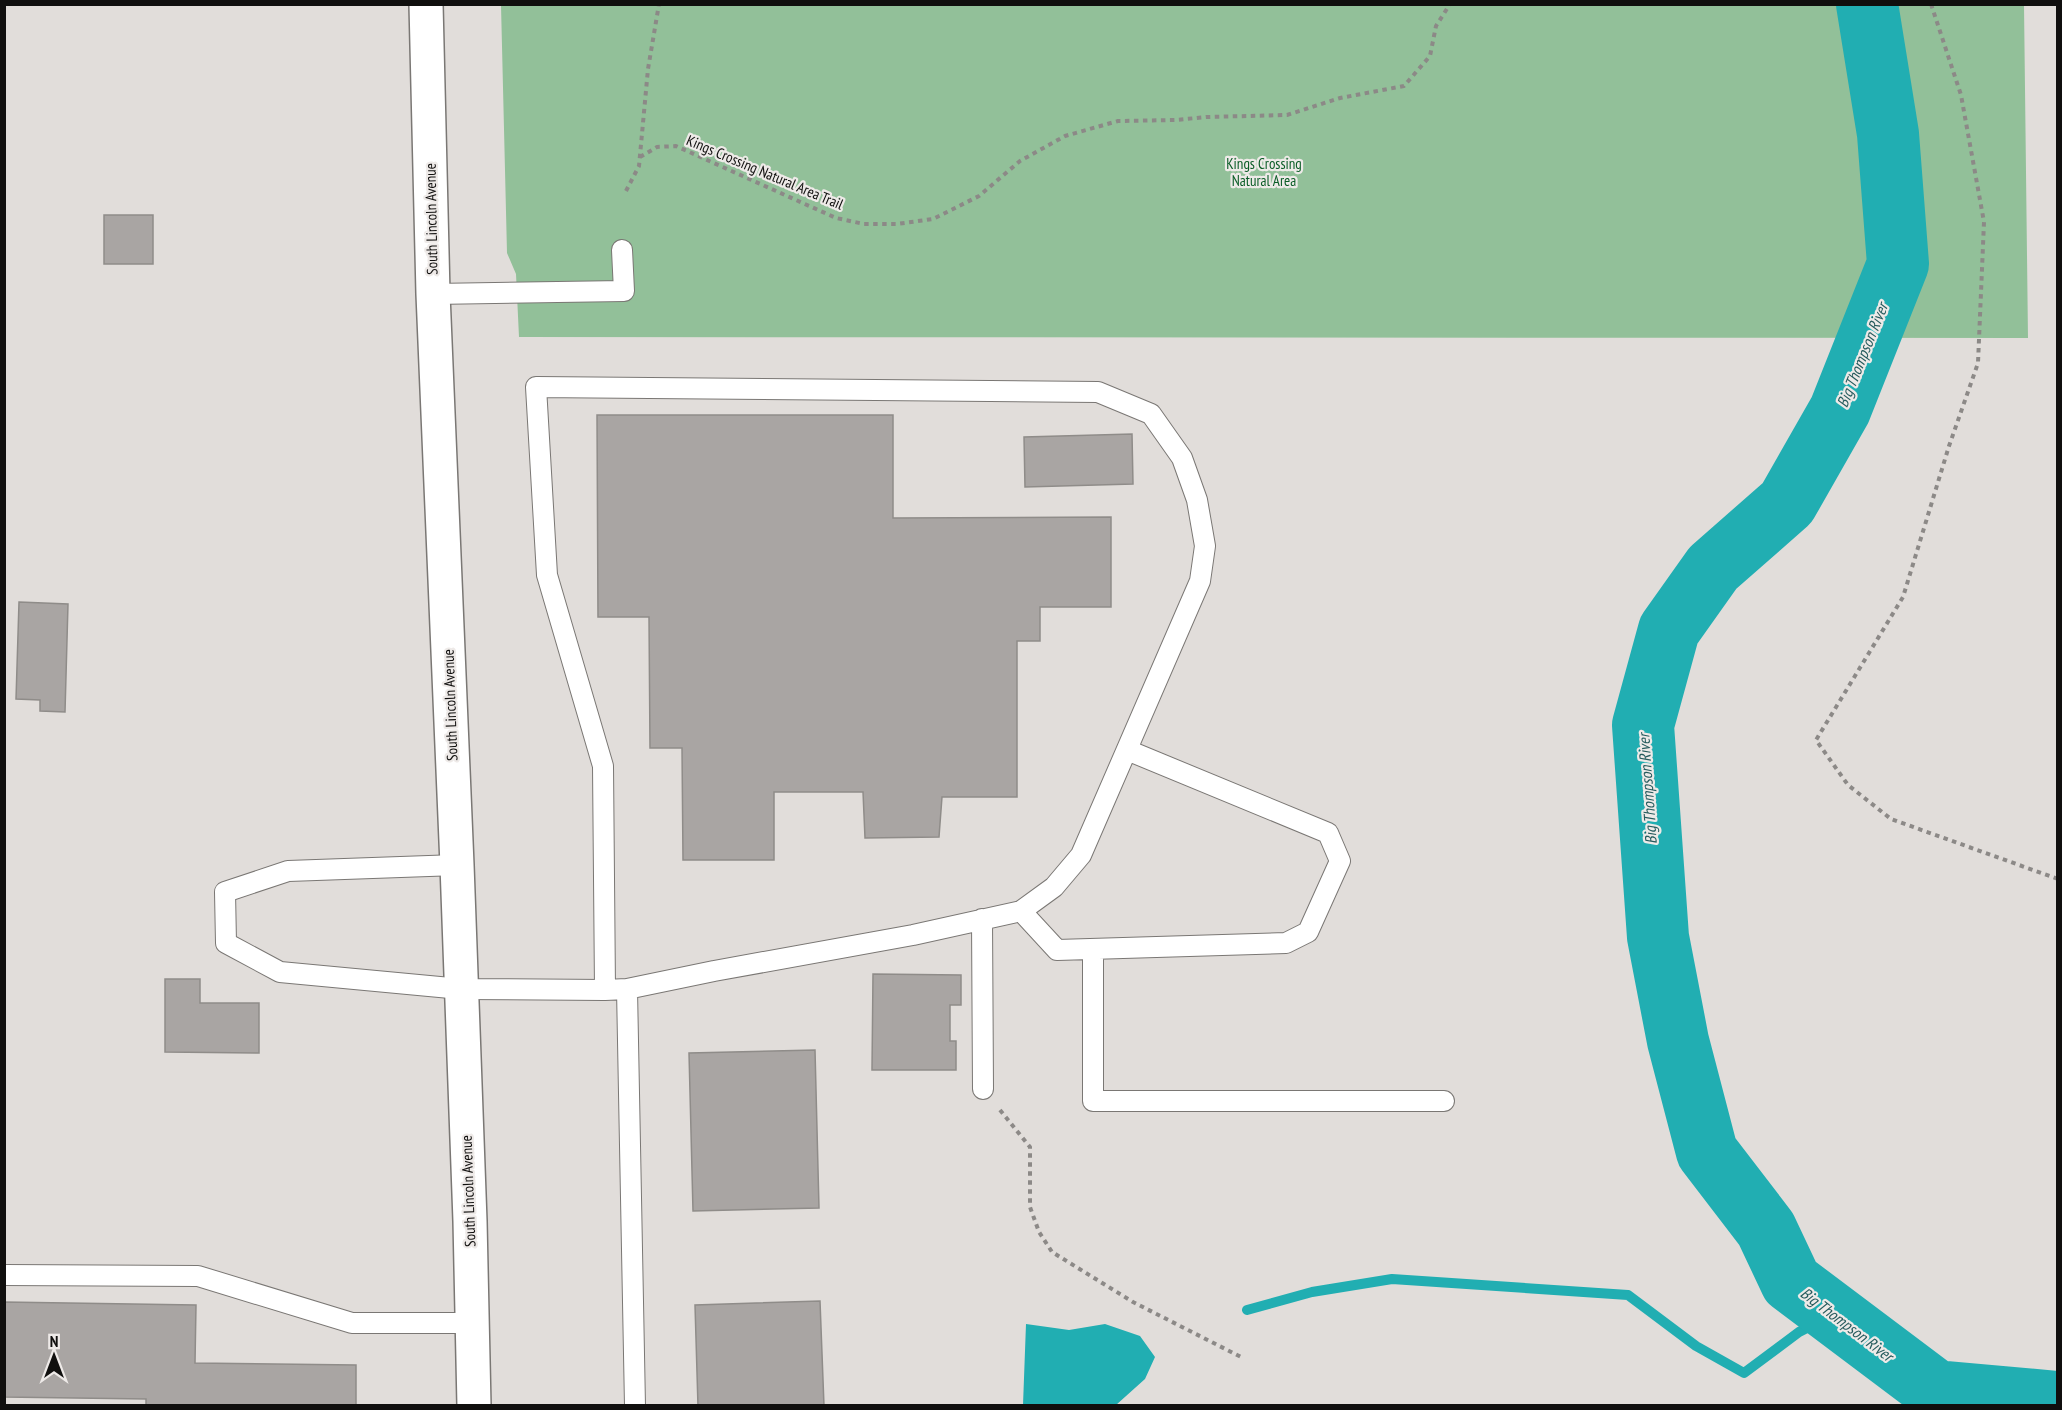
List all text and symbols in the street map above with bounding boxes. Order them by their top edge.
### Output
street label: Kings Crossing Natural Area Trail [684,130,847,214]
park label: Kings Crossing Natural Area [1226,154,1302,190]
street label: South Lincoln Avenue [421,163,441,275]
water label: Big Thompson River [1832,298,1893,410]
street label: South Lincoln Avenue [439,649,461,761]
water label: Big Thompson River [1633,731,1661,845]
street label: South Lincoln Avenue [457,1135,479,1247]
water label: Big Thompson River [1797,1283,1899,1367]
north arrow [24,1326,84,1386]
text: N [50,1331,58,1351]

